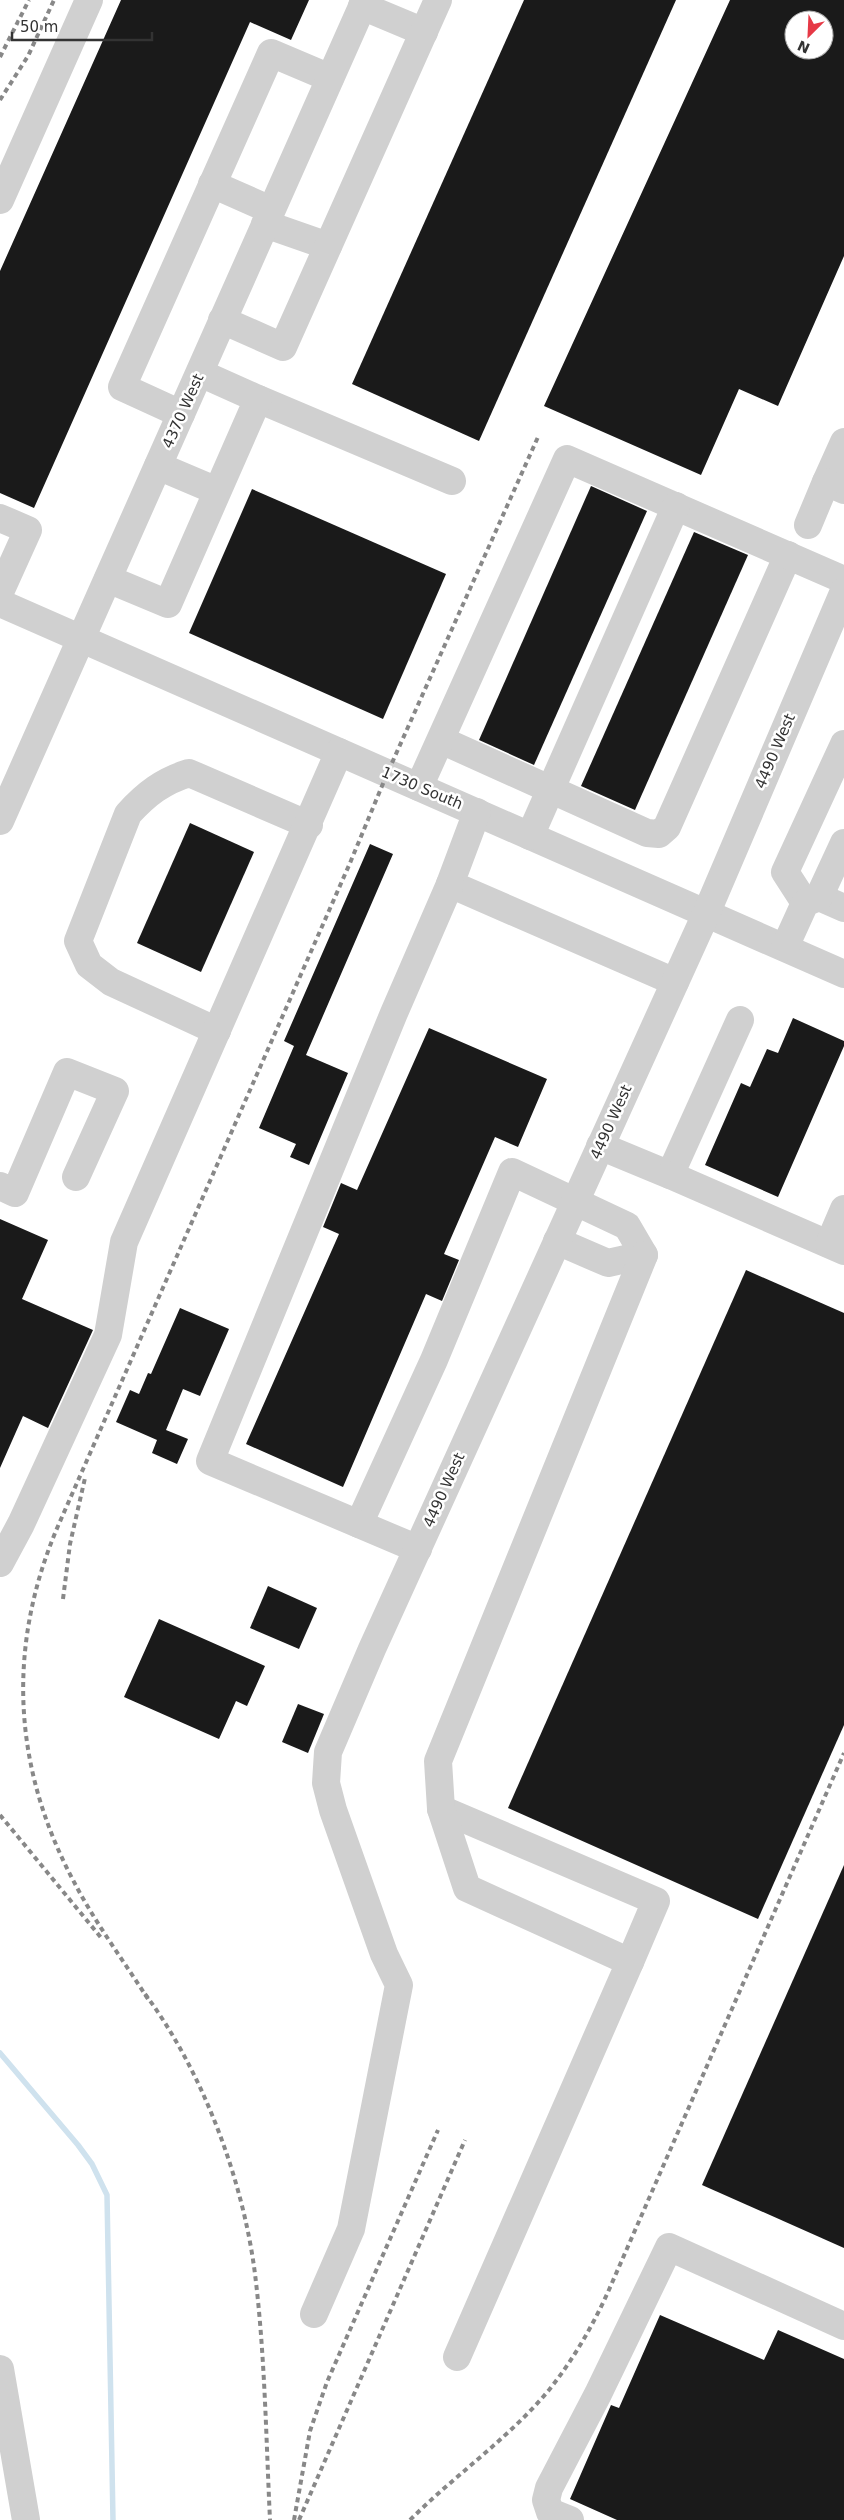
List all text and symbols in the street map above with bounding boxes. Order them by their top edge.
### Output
scale bar [12,10,152,42]
north arrow [784,10,834,60]
text: 50 m [20,18,58,36]
text: N [795,37,812,57]
street label: 4370 West [159,371,208,451]
street label: 4490 West [751,711,799,791]
street label: 1730 South [379,763,465,813]
street label: 4490 West [587,1082,636,1162]
street label: 4490 West [420,1450,469,1530]

